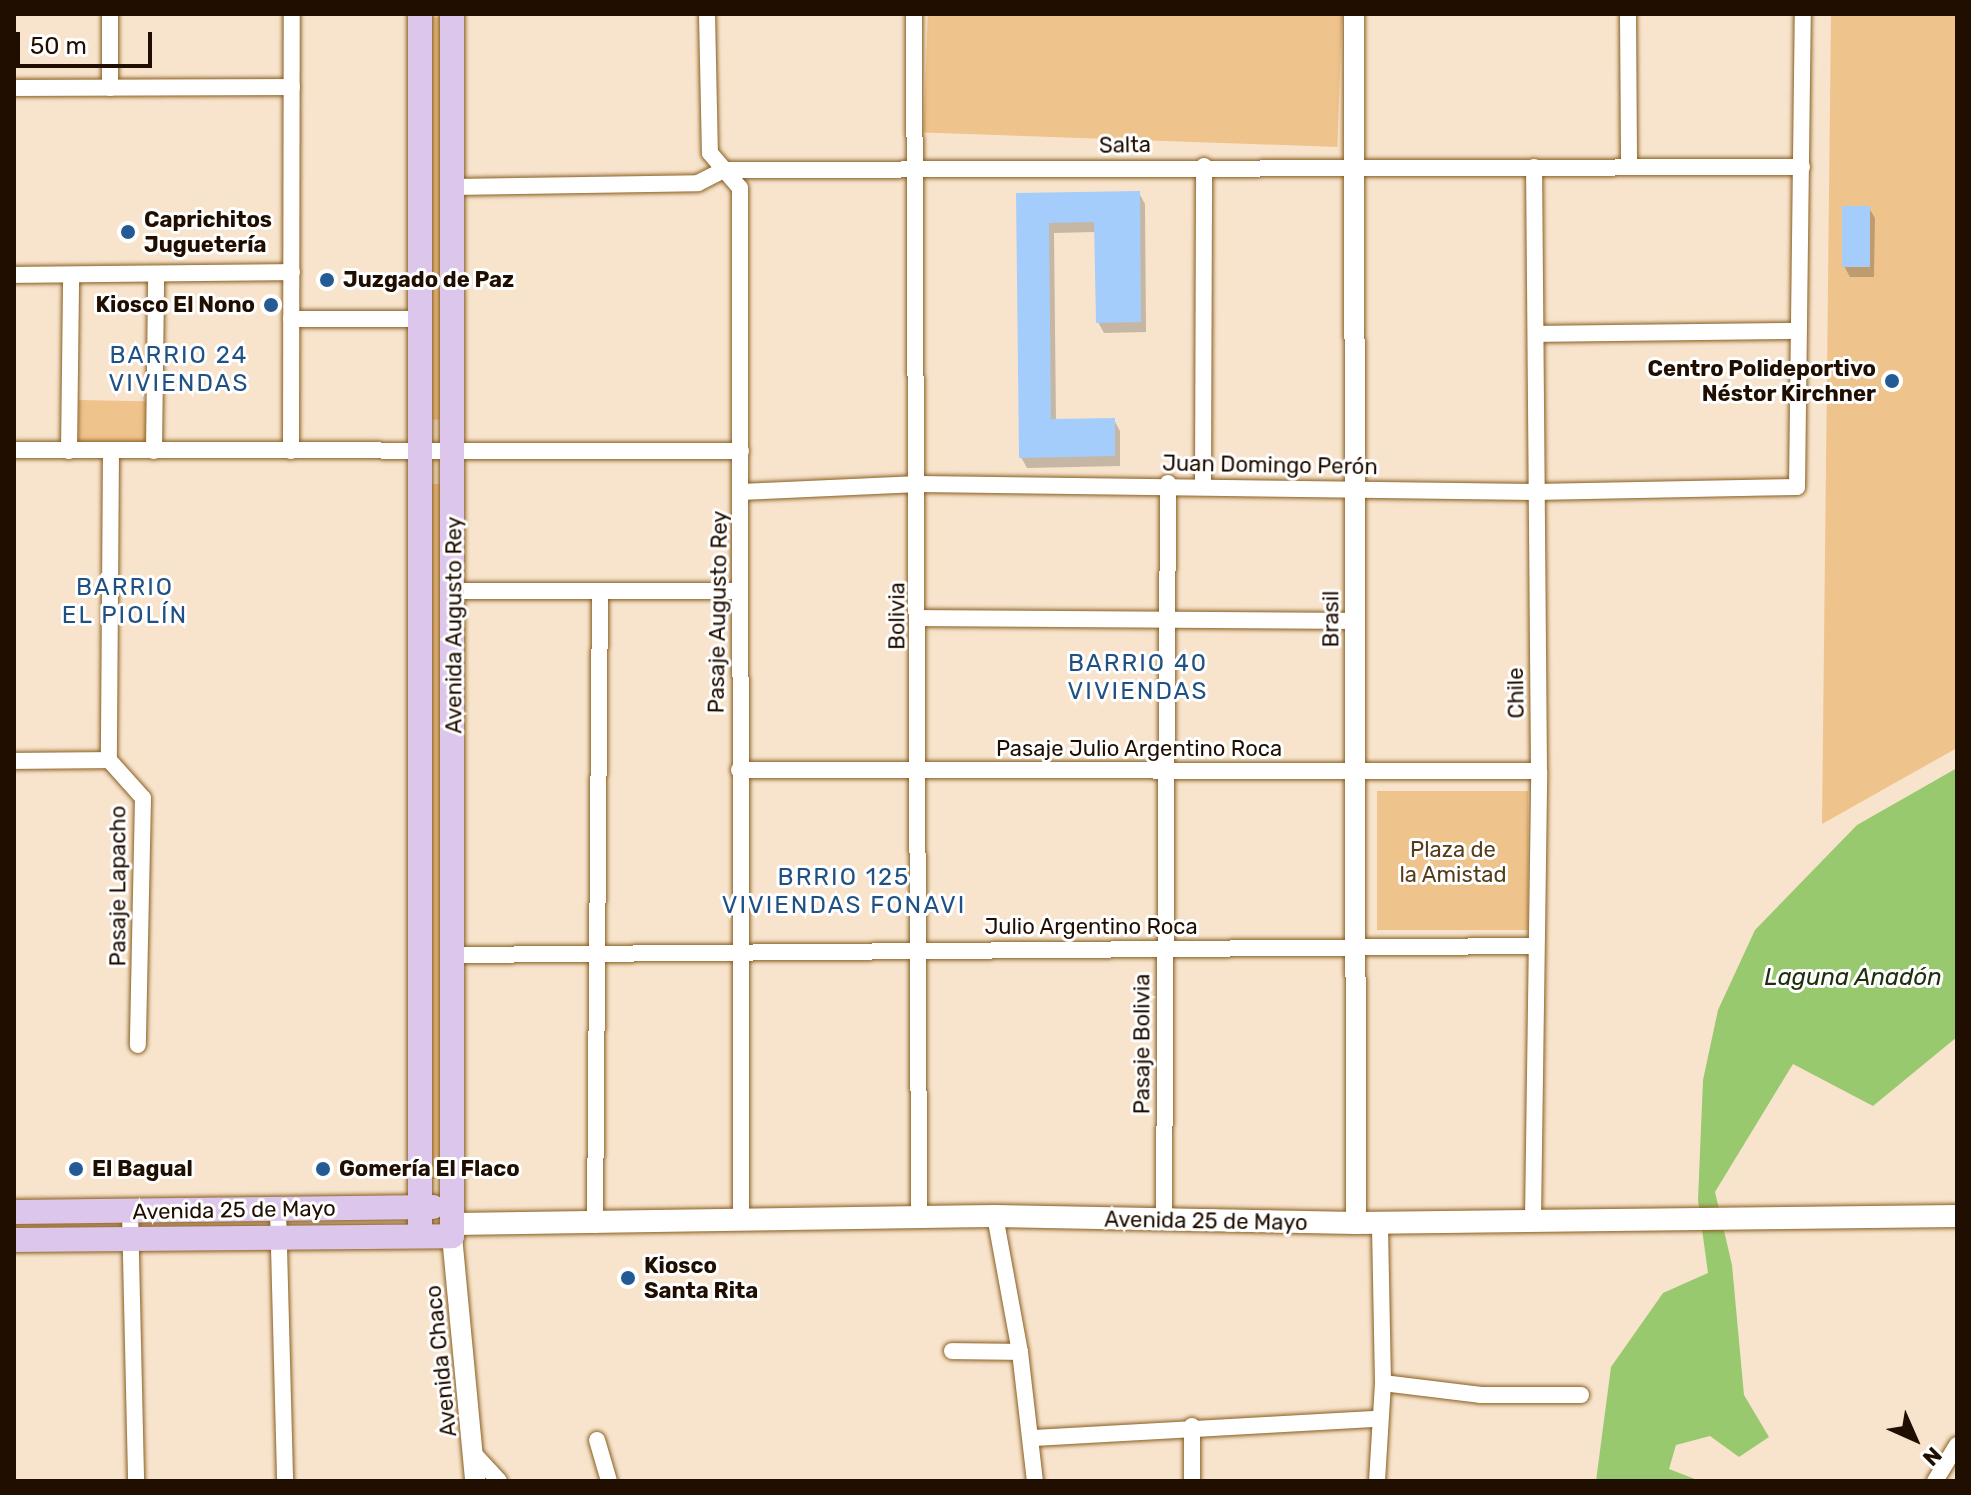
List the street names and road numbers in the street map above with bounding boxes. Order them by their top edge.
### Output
street label: Salta [1099,131,1151,159]
street label: Juan Domingo Perón [1162,450,1378,480]
street label: Pasaje Augusto Rey [703,510,733,714]
street label: Avenida Augusto Rey [441,516,467,734]
street label: Bolivia [884,582,910,650]
street label: Brasil [1318,591,1344,647]
street label: Chile [1502,667,1530,719]
street label: Pasaje Julio Argentino Roca [996,736,1282,762]
street label: Pasaje Lapacho [105,806,131,966]
street label: Julio Argentino Roca [984,914,1198,940]
street label: Pasaje Bolivia [1129,974,1155,1114]
street label: Avenida 25 de Mayo [132,1195,336,1225]
street label: Avenida 25 de Mayo [1104,1206,1308,1236]
street label: Avenida Chaco [420,1284,462,1438]

